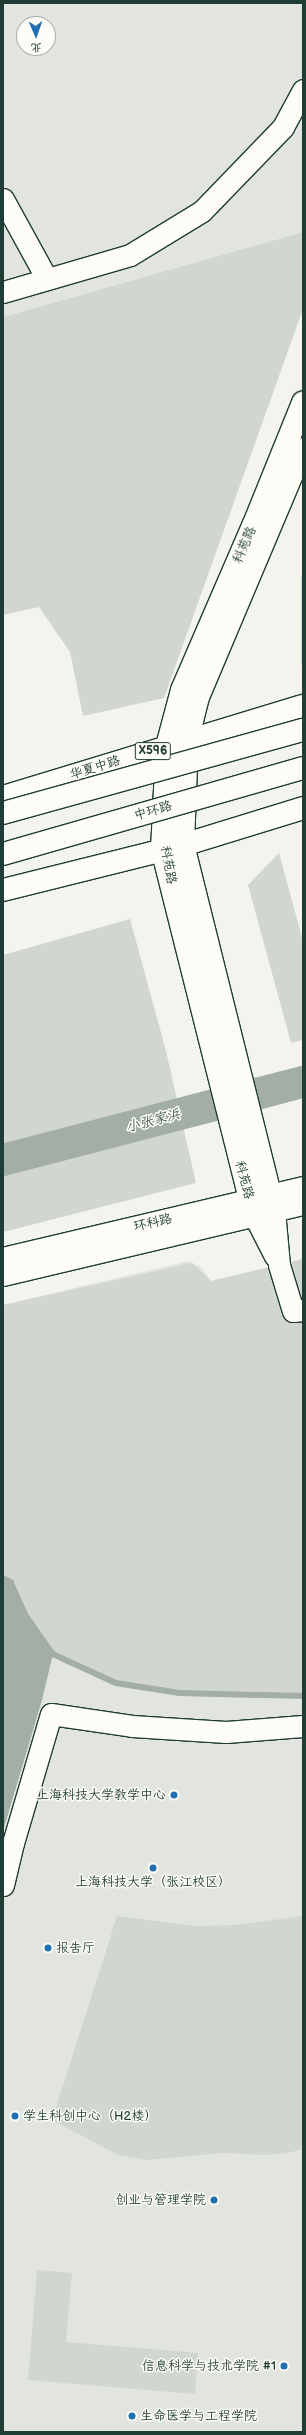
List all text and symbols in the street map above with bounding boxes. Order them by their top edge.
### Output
north arrow [16,16,56,56]
text: 北 [31,41,42,54]
street label: 科苑路 [230,524,260,566]
road number: X596 [134,741,172,761]
street label: 华夏中路 [68,753,122,783]
street label: 中环路 [132,798,174,824]
street label: 科苑路 [157,844,179,886]
water label: 小张家浜 [124,1106,182,1136]
street label: 科苑路 [231,1159,257,1201]
street label: 环科路 [132,1211,174,1235]
place label: 上海科技大学教学中心 [36,1787,166,1803]
marker: 上海科技大学教学中心 [169,1790,179,1800]
marker: 上海科技大学（张江校区） [148,1863,158,1873]
place label: 上海科技大学（张江校区） [75,1874,231,1890]
place label: 报告厅 [56,1940,95,1956]
marker: 报告厅 [43,1943,53,1953]
place label: 学生科创中心（H2楼） [23,2108,157,2124]
marker: 学生科创中心（H2楼） [10,2111,20,2121]
place label: 创业与管理学院 [115,2192,206,2208]
marker: 创业与管理学院 [209,2195,219,2205]
place label: 信息科学与技术学院 #1 [142,2358,276,2374]
marker: 信息科学与技术学院 #1 [279,2361,289,2371]
place label: 生命医学与工程学院 [140,2408,257,2424]
marker: 生命医学与工程学院 [127,2411,137,2421]

